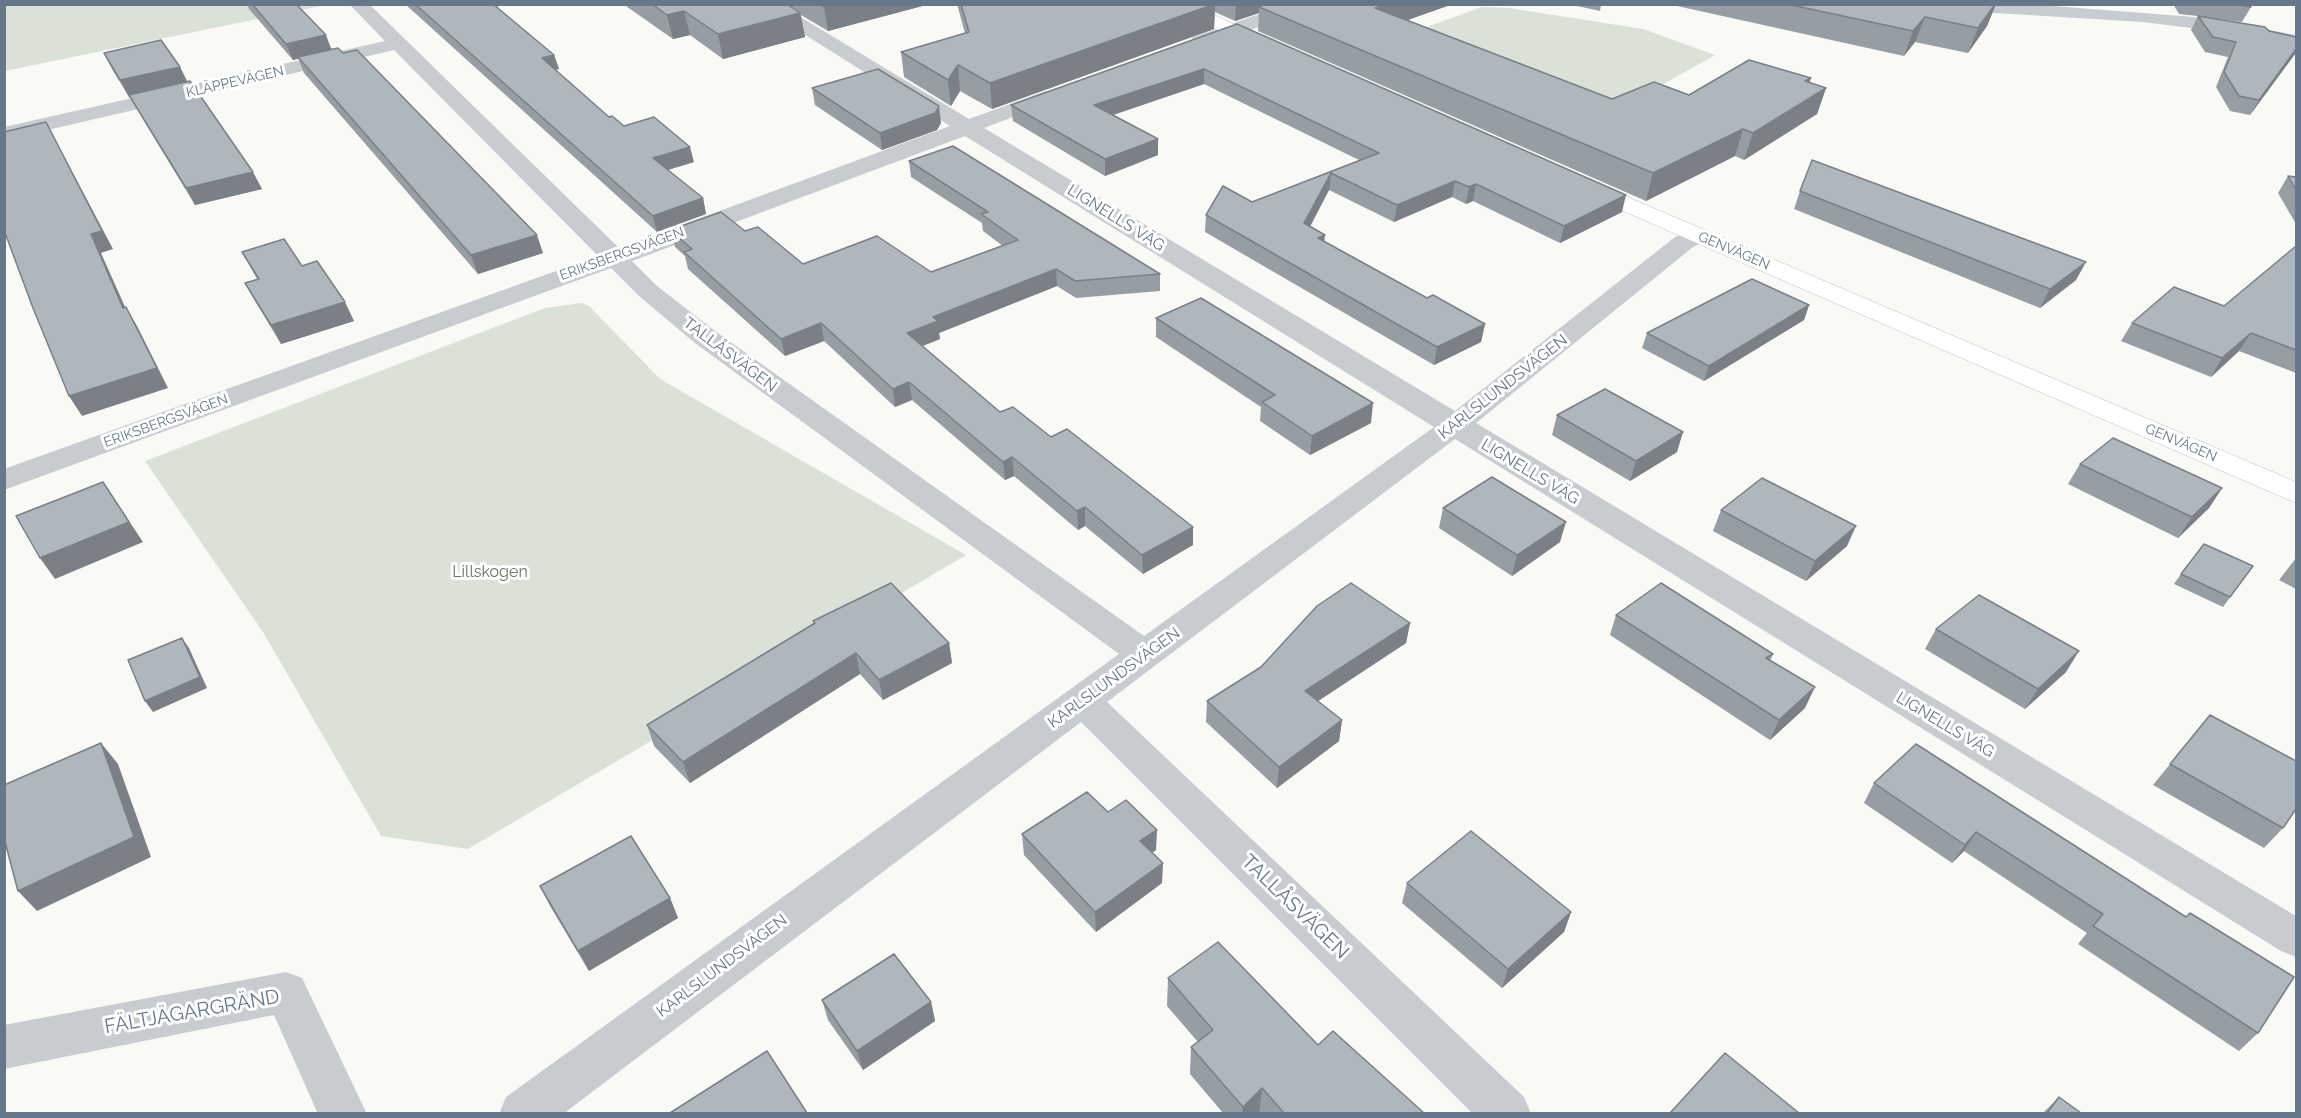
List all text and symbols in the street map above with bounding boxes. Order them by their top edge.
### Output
street label: KLÄPPEVÄGEN [185,63,285,101]
street label: LIGNELLS VÄG [1064,180,1168,256]
street label: ERIKSBERGSVÄGEN [558,224,686,284]
street label: GENVÄGEN [1696,228,1772,274]
street label: TALLÅSVÄGEN [679,314,781,396]
street label: KARLSLUNDSVÄGEN [1435,331,1571,443]
street label: ERIKSBERGSVÄGEN [102,391,230,451]
street label: GENVÄGEN [2143,420,2219,466]
street label: LIGNELLS VÄG [1477,435,1583,509]
park label: Lillskogen [452,562,528,582]
street label: KARLSLUNDSVÄGEN [1044,624,1184,732]
street label: LIGNELLS VÄG [1892,688,1998,762]
street label: TALLÅSVÄGEN [1236,850,1354,964]
street label: KARLSLUNDSVÄGEN [653,911,791,1021]
street label: FÄLTJÄGARGRÄND [103,985,281,1039]

